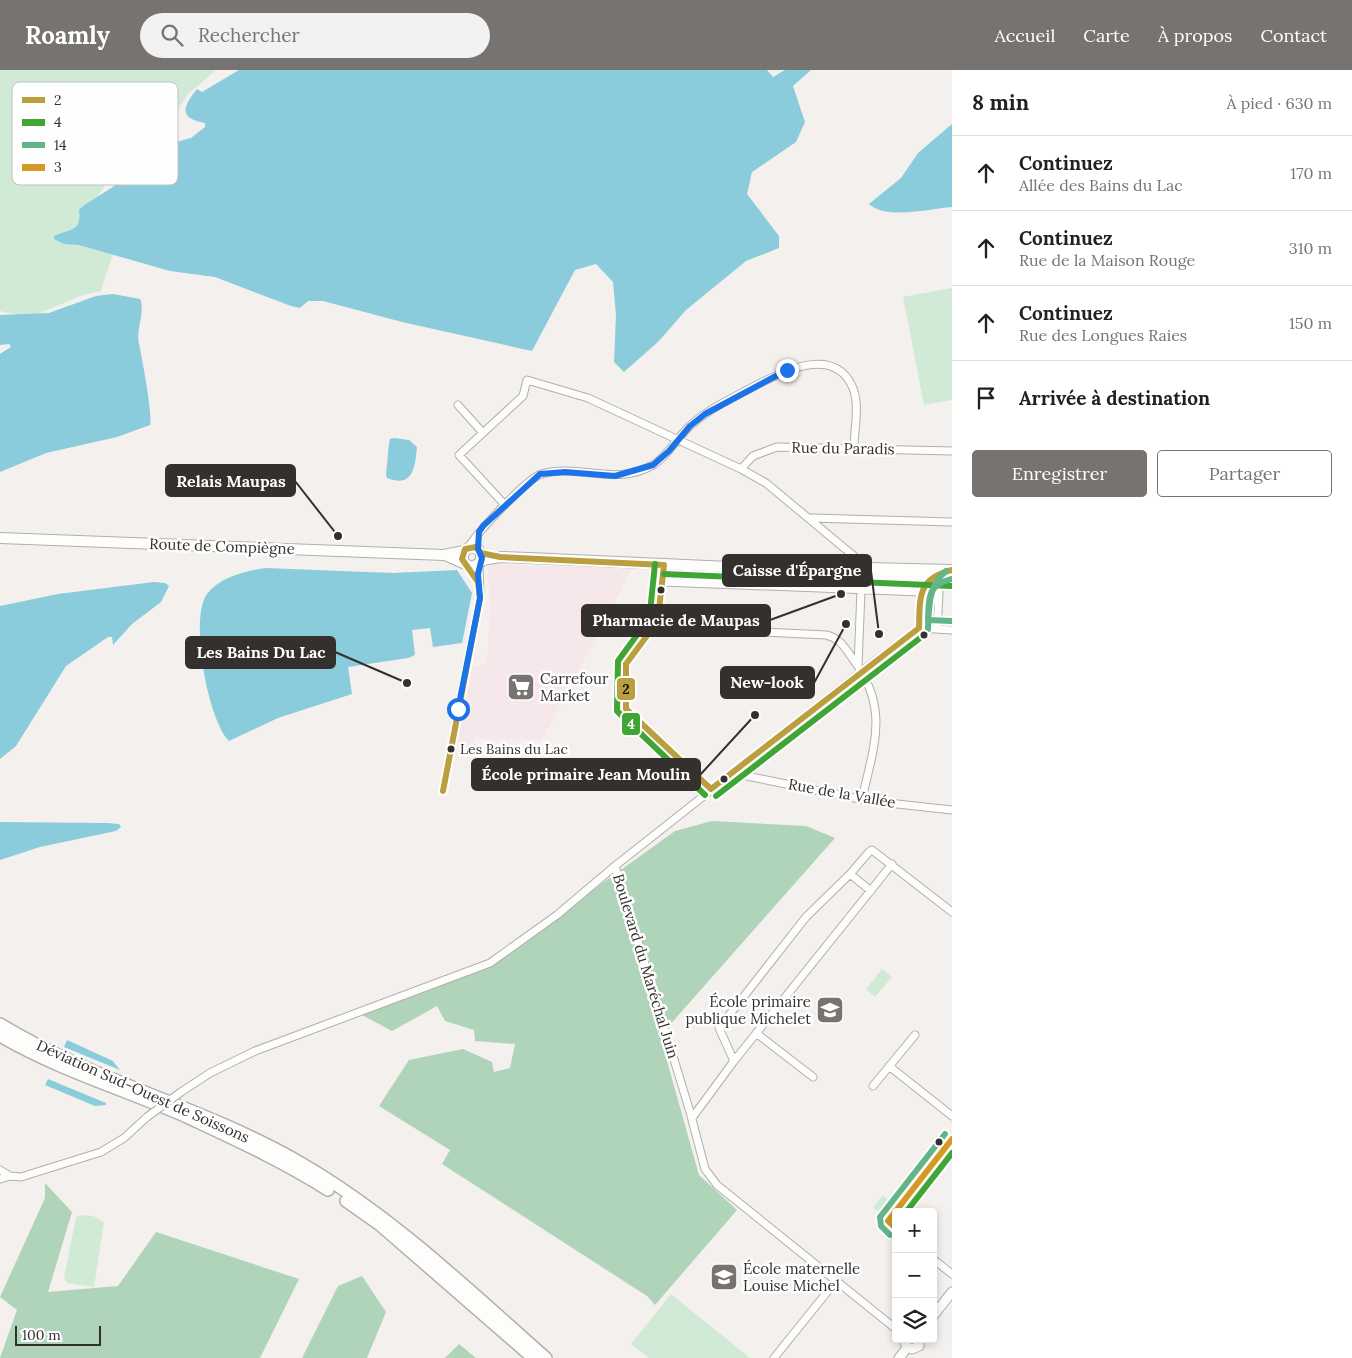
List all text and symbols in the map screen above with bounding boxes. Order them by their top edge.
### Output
search box [140,13,490,58]
text: Roamly [25,20,110,51]
icon: search [158,21,186,49]
text: Rechercher [198,23,300,47]
text: Accueil [995,24,1055,47]
text: Carte [1083,24,1130,47]
text: À propos [1158,24,1232,47]
text: Contact [1260,24,1327,47]
legend [12,82,178,185]
text: 8 min [972,89,1029,116]
text: 2 [54,91,62,109]
text: À pied · 630 m [1227,93,1332,113]
text: 4 [54,113,62,131]
text: 14 [54,136,67,154]
text: Continuez [1019,151,1113,175]
text: 3 [54,158,62,176]
icon: ahead [972,159,1000,187]
text: 170 m [1290,163,1332,183]
text: Allée des Bains du Lac [1019,175,1183,195]
text: Continuez [1019,226,1113,250]
icon: ahead [972,234,1000,262]
text: 310 m [1289,238,1332,258]
text: Rue de la Maison Rouge [1019,250,1195,270]
text: Continuez [1019,301,1113,325]
icon: ahead [972,309,1000,337]
text: 150 m [1289,313,1332,333]
text: Rue des Longues Raies [1019,325,1187,345]
route end [776,359,799,382]
icon: arrive [972,384,1000,412]
text: Arrivée à destination [1019,386,1210,410]
street label: Rue du Paradis [791,438,895,458]
button: Enregistrer [972,450,1147,497]
button: Partager [1157,450,1332,497]
callout: Relais Maupas [166,465,295,496]
text: Relais Maupas [176,471,286,491]
street label: Route de Compiègne [149,534,295,558]
callout: Caisse d'Épargne [723,555,871,586]
text: Caisse d'Épargne [733,560,862,580]
unlabelled marker [656,585,666,595]
callout: Pharmacie de Maupas [582,605,770,636]
text: Pharmacie de Maupas [592,610,760,630]
unlabelled marker [919,630,929,640]
callout: Les Bains Du Lac [186,637,335,668]
text: Les Bains Du Lac [196,642,326,662]
callout: New-look [721,667,814,698]
place label: Carrefour Market [540,669,609,705]
supermarket icon: Carrefour Market [506,672,536,702]
text: New-look [730,672,804,692]
line badge: 2 [616,677,636,701]
text: 2 [622,680,630,698]
route start [447,698,470,721]
line badge: 4 [621,712,641,736]
text: 4 [627,715,635,733]
place label: Les Bains du Lac [460,740,568,758]
marker: Les Bains du Lac [446,744,456,754]
callout: École primaire Jean Moulin [472,759,700,790]
text: École primaire Jean Moulin [482,764,690,784]
unlabelled marker [719,774,729,784]
street label: Rue de la Vallée [787,774,897,812]
street label: Boulevard du Maréchal Juin [609,871,683,1061]
place label: École primaire publique Michelet [685,992,811,1028]
school or university icon: École primaire publique Michelet [815,995,845,1025]
street label: Déviation Sud-Ouest de Soissons [34,1035,252,1147]
unlabelled marker [934,1137,944,1147]
map controls [892,1208,937,1343]
button: + [892,1208,937,1253]
button: − [892,1253,937,1298]
place label: École maternelle Louise Michel [743,1259,860,1295]
school or university icon: École maternelle Louise Michel [709,1262,739,1292]
button: layers [892,1298,937,1343]
scale bar [15,1323,101,1346]
text: 100 m [22,1326,61,1344]

